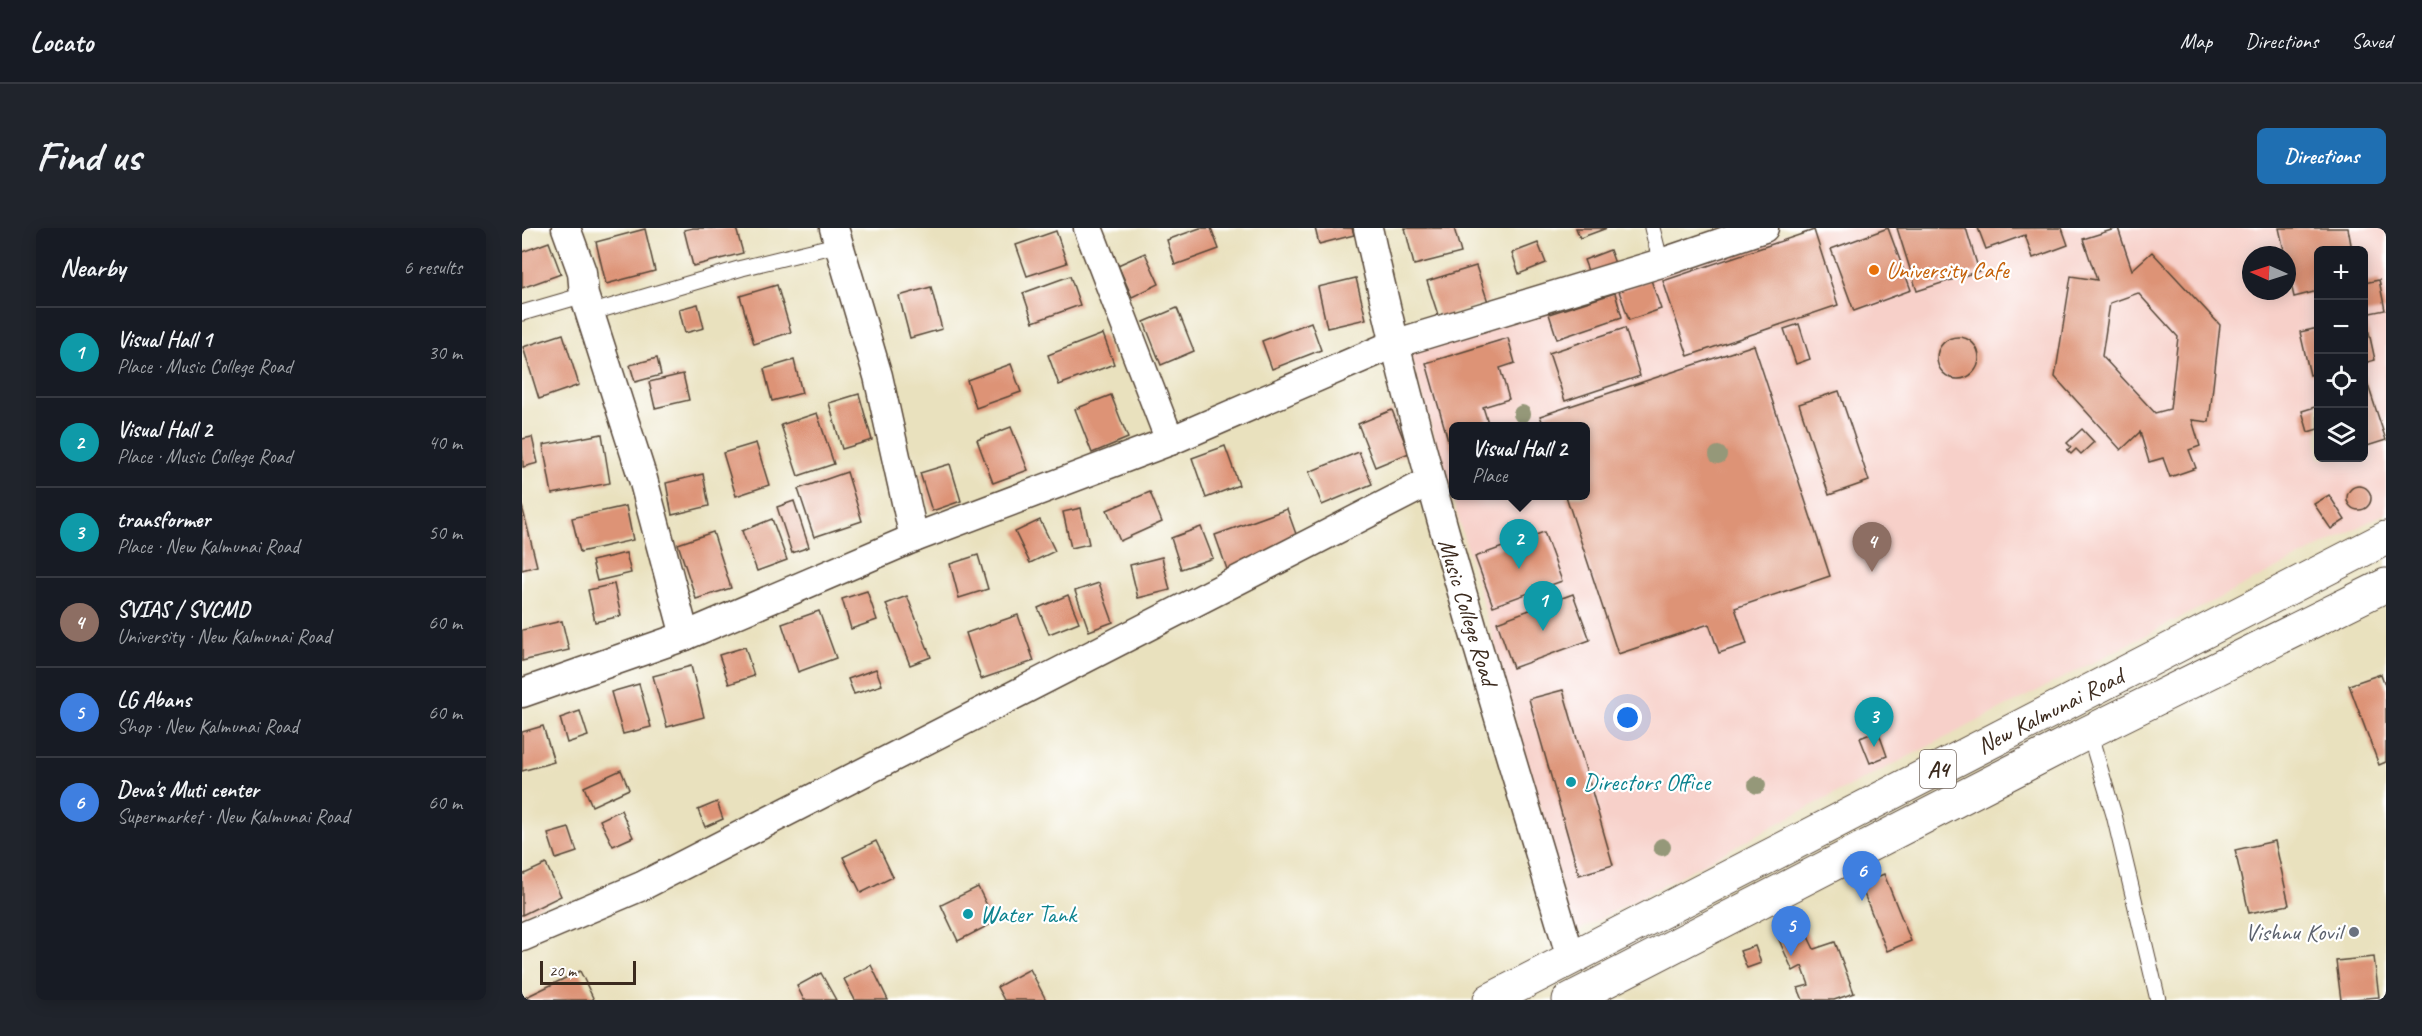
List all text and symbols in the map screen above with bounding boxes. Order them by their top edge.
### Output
text: Locato [30,24,93,59]
text: Map [2180,28,2212,54]
text: Directions [2245,28,2318,54]
text: Saved [2351,28,2392,54]
button: Directions [2257,128,2386,184]
text: Find us [36,130,141,183]
north arrow [2242,246,2296,300]
map controls [2314,246,2368,462]
button: + [2314,246,2368,300]
text: Nearby [60,251,125,284]
text: 6 results [403,255,462,280]
place label: University Cafe [1886,255,2011,285]
marker: University Cafe [1867,263,1881,277]
button: − [2314,300,2368,354]
text: Visual Hall 1 [117,326,212,354]
text: 1 [75,340,84,365]
text: 30 m [428,340,462,365]
text: Place · Music College Road [117,354,292,379]
button: locate [2314,354,2368,408]
button: layers [2314,408,2368,462]
text: Visual Hall 2 [117,416,212,444]
popup [1449,422,1590,500]
text: 2 [75,430,84,455]
text: 40 m [428,430,462,455]
text: Visual Hall 2 [1472,435,1567,463]
text: Place · Music College Road [117,444,292,469]
text: Place [1472,463,1507,488]
text: transformer [117,506,210,534]
text: 3 [75,520,84,545]
text: 50 m [428,520,462,545]
pin: 2 [1500,520,1538,569]
pin: 4 [1852,522,1892,572]
text: Place · New Kalmunai Road [117,534,299,559]
street label: Music College Road [1431,535,1506,692]
pin: 1 [1524,582,1562,631]
text: SVIAS / SVCMD [117,596,250,624]
text: 4 [75,610,84,635]
text: 60 m [428,610,462,635]
text: University · New Kalmunai Road [117,624,331,649]
street label: New Kalmunai Road [1972,660,2131,761]
text: LG Abans [117,686,191,714]
pin: 3 [1854,698,1894,747]
text: 5 [75,700,84,725]
text: 60 m [428,700,462,725]
your location [1613,703,1642,732]
text: Shop · New Kalmunai Road [117,714,298,739]
road number: A4 [1920,750,1956,788]
place label: Directors Office [1583,767,1712,797]
marker: Directors Office [1564,775,1578,789]
text: Deva's Muti center [117,776,259,804]
text: 6 [75,790,84,815]
text: 60 m [428,790,462,815]
text: Supermarket · New Kalmunai Road [117,804,349,829]
pin: 6 [1842,852,1882,901]
place label: Water Tank [980,899,1078,929]
pin: 5 [1772,906,1810,956]
marker: Water Tank [961,907,975,921]
place label: Vishnu Kovil [2245,917,2346,947]
marker: Vishnu Kovil [2347,925,2361,939]
scale bar [540,958,636,986]
text: 20 m [549,961,576,981]

